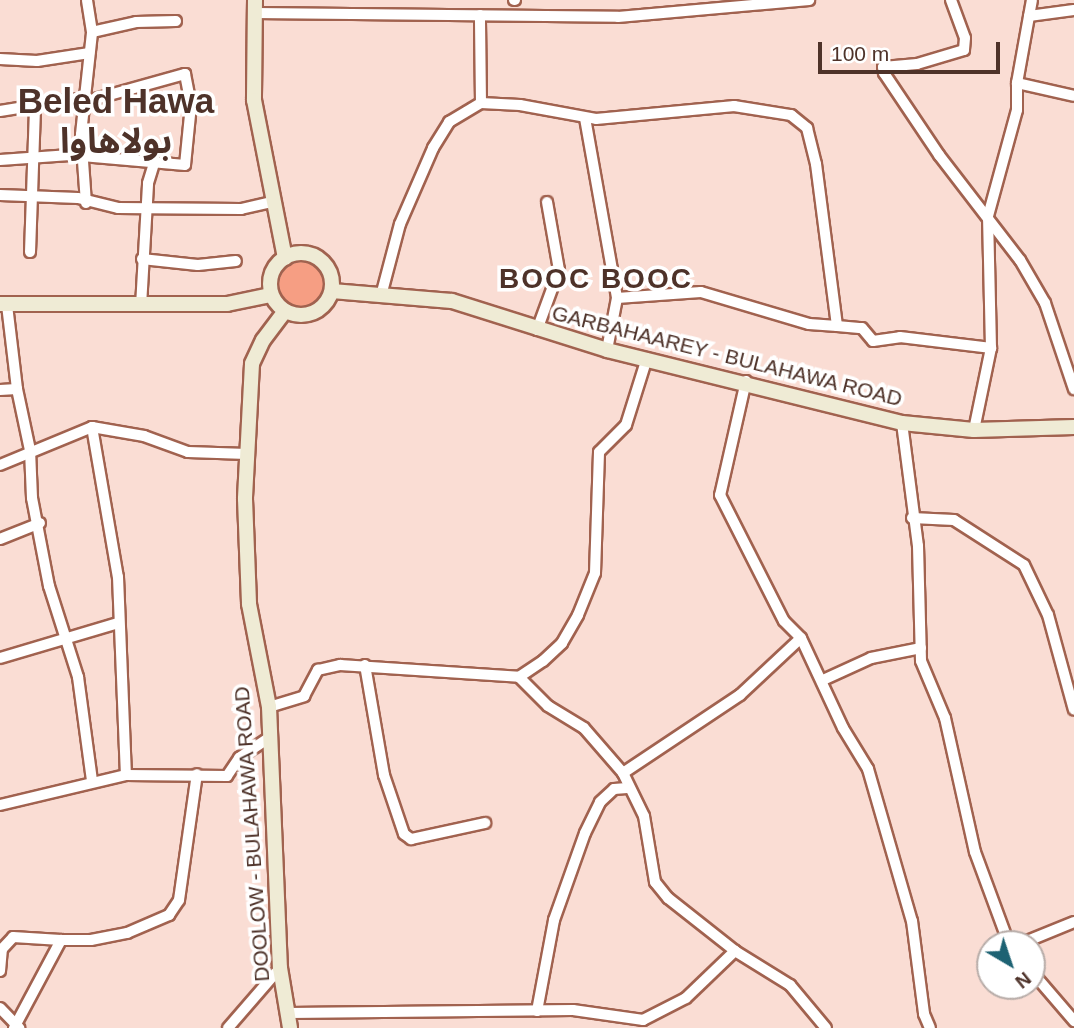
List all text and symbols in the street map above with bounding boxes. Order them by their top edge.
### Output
scale bar [822,28,1004,72]
text: 100 m [831,42,889,65]
district label: Beled Hawa بولاهاوا [18,80,214,162]
district label: BOOC BOOC [500,262,692,296]
street label: GARBAHAAREY - BULAHAWA ROAD [549,300,905,412]
street label: DOOLOW - BULAHAWA ROAD [229,685,275,983]
north arrow [976,930,1046,1000]
text: N [1011,968,1035,993]

